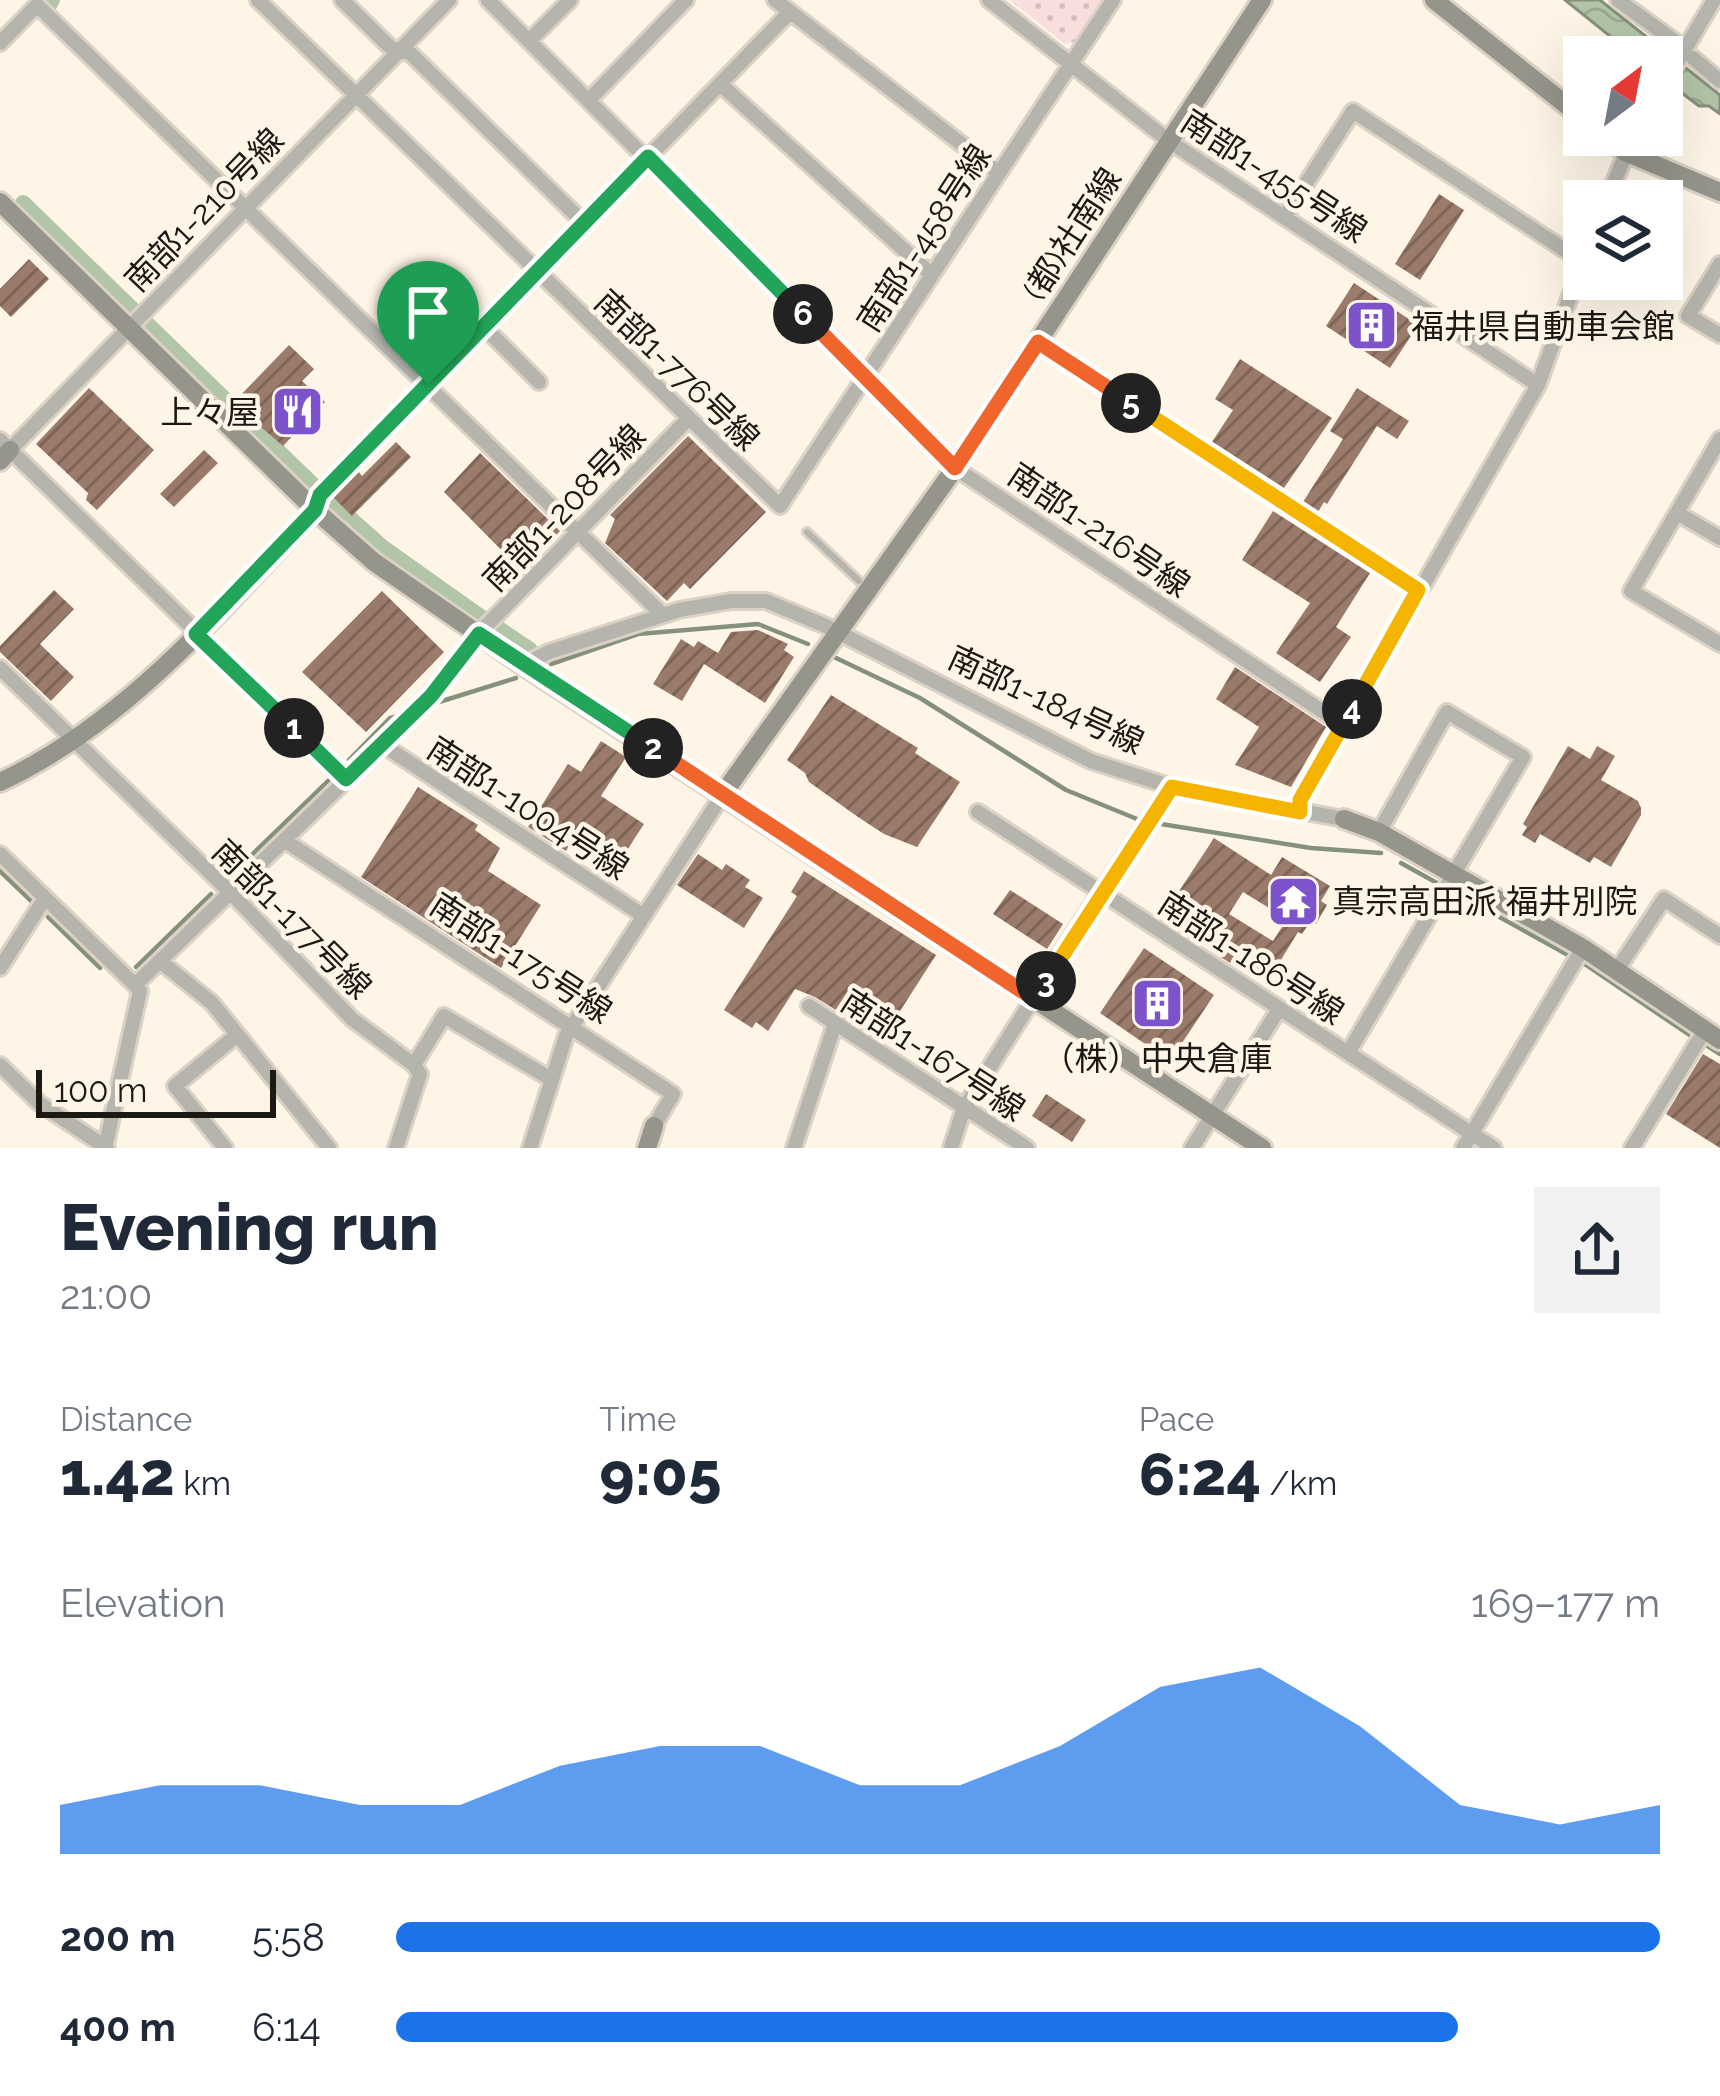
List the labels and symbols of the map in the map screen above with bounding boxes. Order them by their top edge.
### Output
north arrow [1563,36,1683,156]
street label: 南部1-455号線 [1174,102,1374,250]
street label: 南部1-210号線 [117,121,291,299]
street label: 南部1-458号線 [849,137,999,339]
street label: (都)社南線 [1015,161,1129,307]
pin [377,261,479,384]
street label: 南部1-776号線 [587,282,767,458]
pin: 6 [773,284,833,344]
building icon: 福井県自動車会館 [1344,298,1400,354]
place label: 福井県自動車会館 [1411,307,1675,346]
pin: 5 [1101,373,1161,433]
restaurant icon: 上々屋 [270,384,326,440]
place label: 上々屋 [160,393,259,432]
street label: 南部1-208号線 [475,417,653,599]
street label: 南部1-216号線 [1001,455,1197,605]
street label: 南部1-184号線 [942,638,1150,762]
pin: 4 [1322,679,1382,739]
pin: 1 [264,698,324,758]
pin: 2 [623,718,683,778]
street label: 南部1-1004号線 [420,728,636,888]
street label: 南部1-177号線 [204,831,380,1007]
temple icon: 真宗高田派 福井別院 [1265,873,1321,929]
place label: 真宗高田派 福井別院 [1332,882,1637,921]
street label: 南部1-186号線 [1151,884,1351,1032]
street label: 南部1-175号線 [423,885,619,1031]
pin: 3 [1016,951,1076,1011]
building icon: （株）中央倉庫 [1129,976,1185,1032]
street label: 南部1-167号線 [834,981,1032,1129]
place label: （株）中央倉庫 [1042,1039,1273,1078]
scale bar [36,1064,276,1117]

